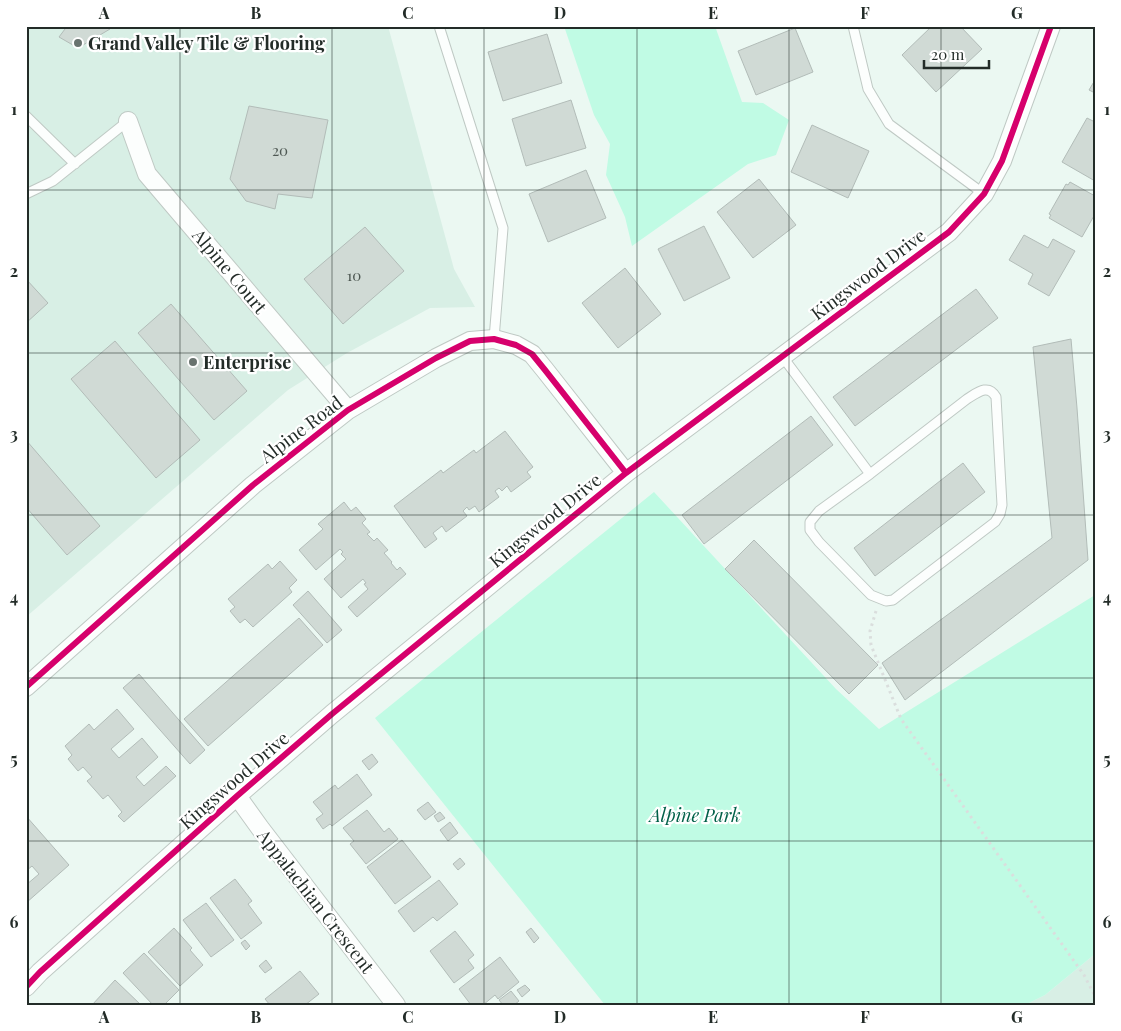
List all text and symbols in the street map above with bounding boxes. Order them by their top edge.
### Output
text: A [98,2,110,23]
text: B [251,2,262,23]
text: C [402,2,414,23]
text: D [554,2,566,23]
text: E [708,2,718,23]
text: F [860,2,870,23]
text: G [1011,2,1023,23]
place label: Grand Valley Tile & Flooring [88,31,325,55]
marker: Grand Valley Tile & Flooring [72,37,84,49]
scale bar [924,38,988,70]
text: 20 m [931,44,965,64]
text: 1 [11,98,17,119]
text: 1 [1104,98,1110,119]
house number: 20 [272,140,288,160]
street label: Alpine Court [187,223,273,319]
street label: Kingswood Drive [806,223,930,325]
text: 2 [10,260,18,281]
text: 2 [1103,260,1111,281]
house number: 10 [347,265,361,285]
place label: Enterprise [203,350,291,374]
marker: Enterprise [187,356,199,368]
street label: Alpine Road [254,390,348,469]
text: 3 [10,423,18,444]
text: 3 [1103,423,1111,444]
street label: Kingswood Drive [484,467,606,573]
text: 4 [10,586,18,607]
text: 4 [1103,586,1111,607]
street label: Kingswood Drive [174,726,294,834]
text: 5 [10,748,18,769]
text: 5 [1103,748,1111,769]
park label: Alpine Park [647,803,741,827]
street label: Appalachian Crescent [252,823,380,978]
text: 6 [10,911,19,932]
text: 6 [1103,911,1112,932]
text: A [98,1006,110,1027]
text: B [251,1006,262,1027]
text: C [402,1006,414,1027]
text: D [554,1006,566,1027]
text: E [708,1006,718,1027]
text: F [860,1006,870,1027]
text: G [1011,1006,1023,1027]

